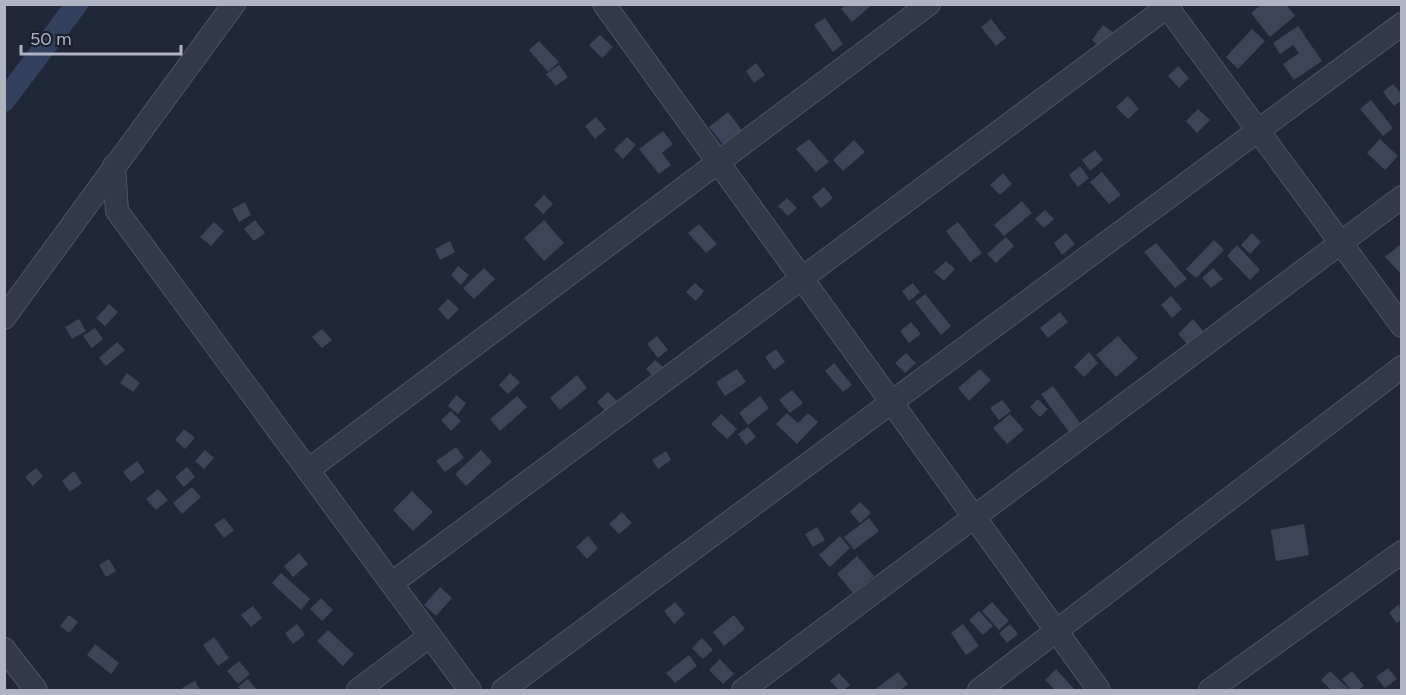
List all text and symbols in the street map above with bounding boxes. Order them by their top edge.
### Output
scale bar [21,18,182,56]
text: 50 m [30,28,72,50]

